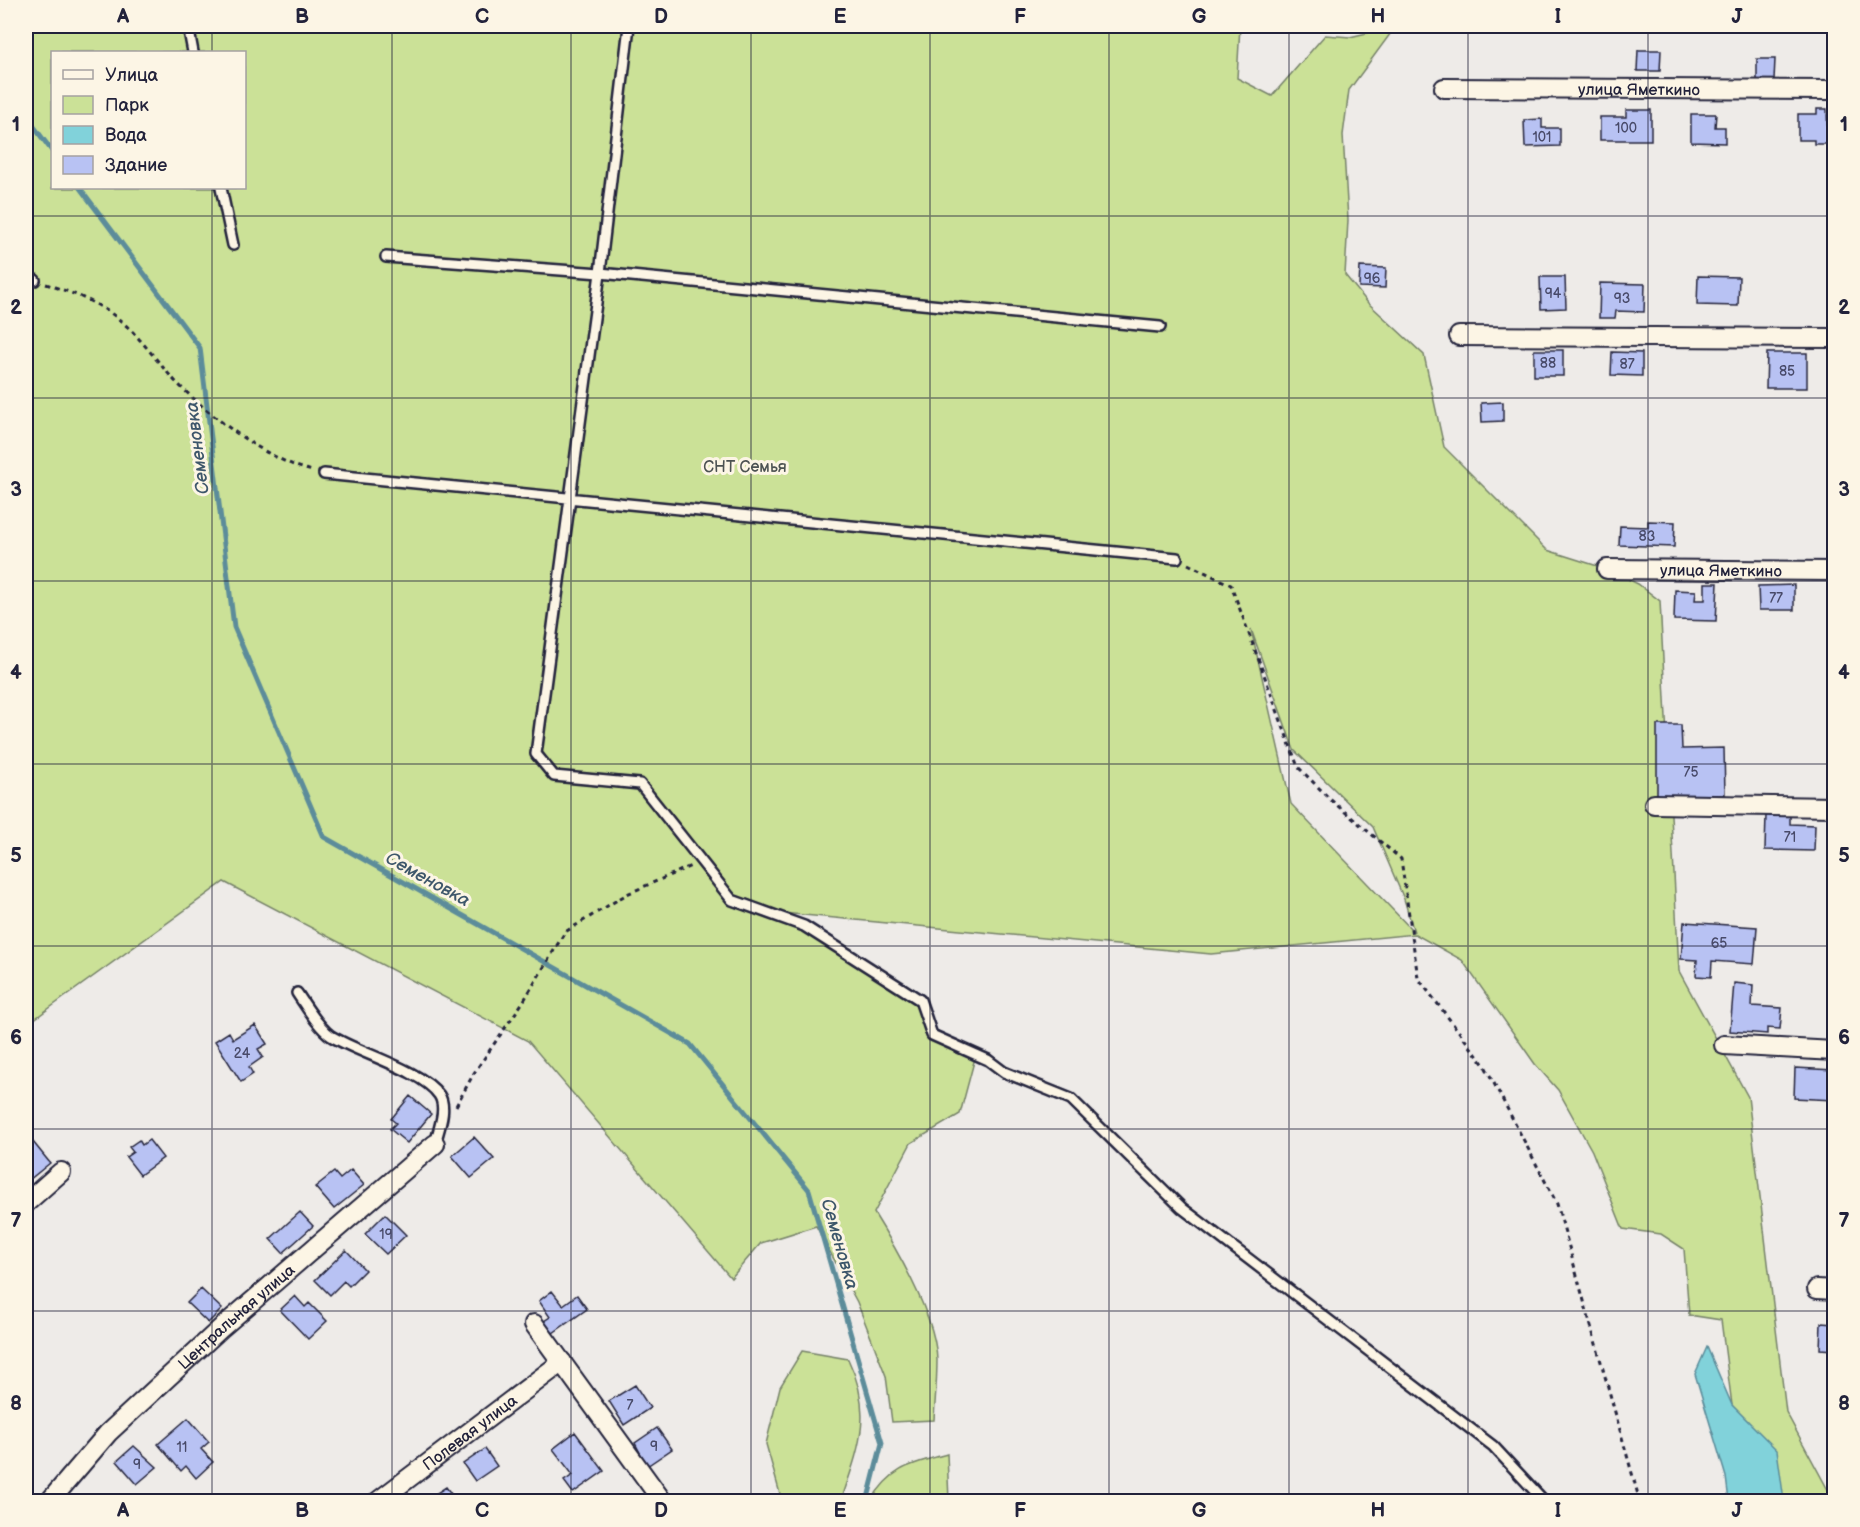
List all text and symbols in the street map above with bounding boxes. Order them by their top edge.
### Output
text: A [116,5,130,29]
text: B [295,5,309,29]
text: C [475,5,489,29]
text: D [654,5,668,29]
text: E [834,5,847,29]
text: F [1014,5,1026,29]
text: G [1192,5,1207,29]
text: H [1371,5,1385,29]
text: I [1555,5,1561,29]
text: J [1732,5,1744,29]
legend [51,51,246,189]
text: Улица [105,65,159,86]
street label: улица Яметкино [1578,81,1700,100]
text: Парк [105,95,149,116]
text: 1 [12,113,20,137]
text: 1 [1840,113,1848,137]
house number: 100 [1615,120,1637,137]
text: Вода [105,125,147,146]
house number: 101 [1532,129,1552,146]
text: Здание [105,155,167,176]
house number: 96 [1364,270,1381,287]
house number: 94 [1545,285,1562,302]
house number: 93 [1614,290,1630,307]
text: 2 [10,296,22,320]
text: 2 [1838,296,1850,320]
house number: 88 [1540,355,1556,372]
house number: 87 [1619,356,1635,373]
house number: 85 [1779,363,1795,380]
water label: Семеновка [181,400,214,496]
park label: СНТ Семья [703,458,787,477]
text: 3 [10,478,22,502]
text: 3 [1838,478,1850,502]
house number: 83 [1639,528,1655,545]
street label: улица Яметкино [1660,561,1782,582]
house number: 77 [1769,590,1783,607]
text: 4 [10,661,22,685]
text: 4 [1838,661,1850,685]
house number: 75 [1684,764,1698,781]
house number: 71 [1784,829,1796,846]
text: 5 [10,844,22,868]
text: 5 [1838,844,1850,868]
water label: Семеновка [382,848,474,911]
house number: 65 [1711,935,1727,952]
text: 6 [10,1026,22,1050]
text: 6 [1838,1026,1850,1050]
house number: 24 [234,1045,251,1062]
water label: Семеновка [817,1196,862,1292]
text: 7 [10,1209,22,1233]
text: 7 [1838,1209,1850,1233]
house number: 19 [379,1226,393,1243]
street label: Центральная улица [175,1261,300,1374]
street label: Полевая улица [419,1391,522,1475]
text: 8 [10,1392,22,1416]
text: 8 [1838,1392,1850,1416]
house number: 7 [627,1397,634,1414]
house number: 9 [650,1438,658,1455]
house number: 11 [177,1439,187,1456]
house number: 9 [133,1456,141,1473]
text: A [116,1499,130,1523]
text: B [295,1499,309,1523]
text: C [475,1499,489,1523]
text: D [654,1499,668,1523]
text: E [834,1499,847,1523]
text: F [1014,1499,1026,1523]
text: G [1192,1499,1207,1523]
text: H [1371,1499,1385,1523]
text: I [1555,1499,1561,1523]
text: J [1732,1499,1744,1523]

